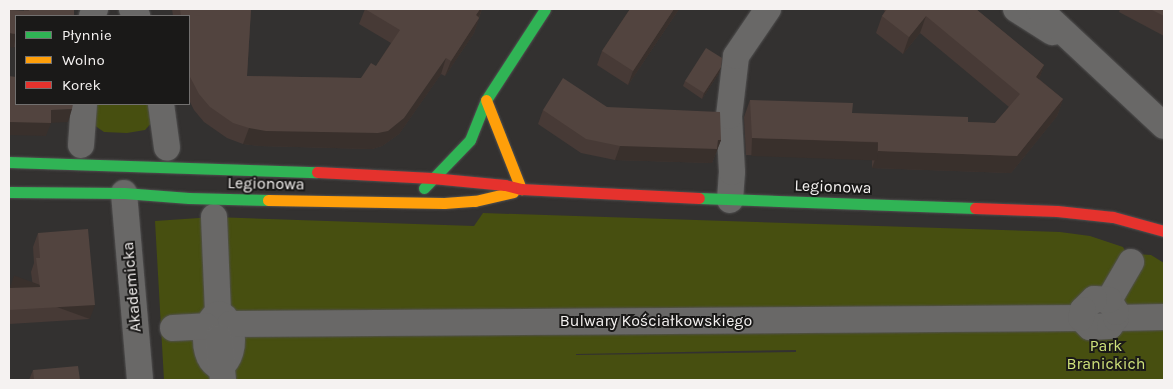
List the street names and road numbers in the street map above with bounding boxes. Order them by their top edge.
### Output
street label: Legionowa [227,174,305,194]
street label: Legionowa [794,176,872,198]
street label: Akademicka [118,241,146,333]
street label: Bulwary Kościałkowskiego [560,311,752,331]

